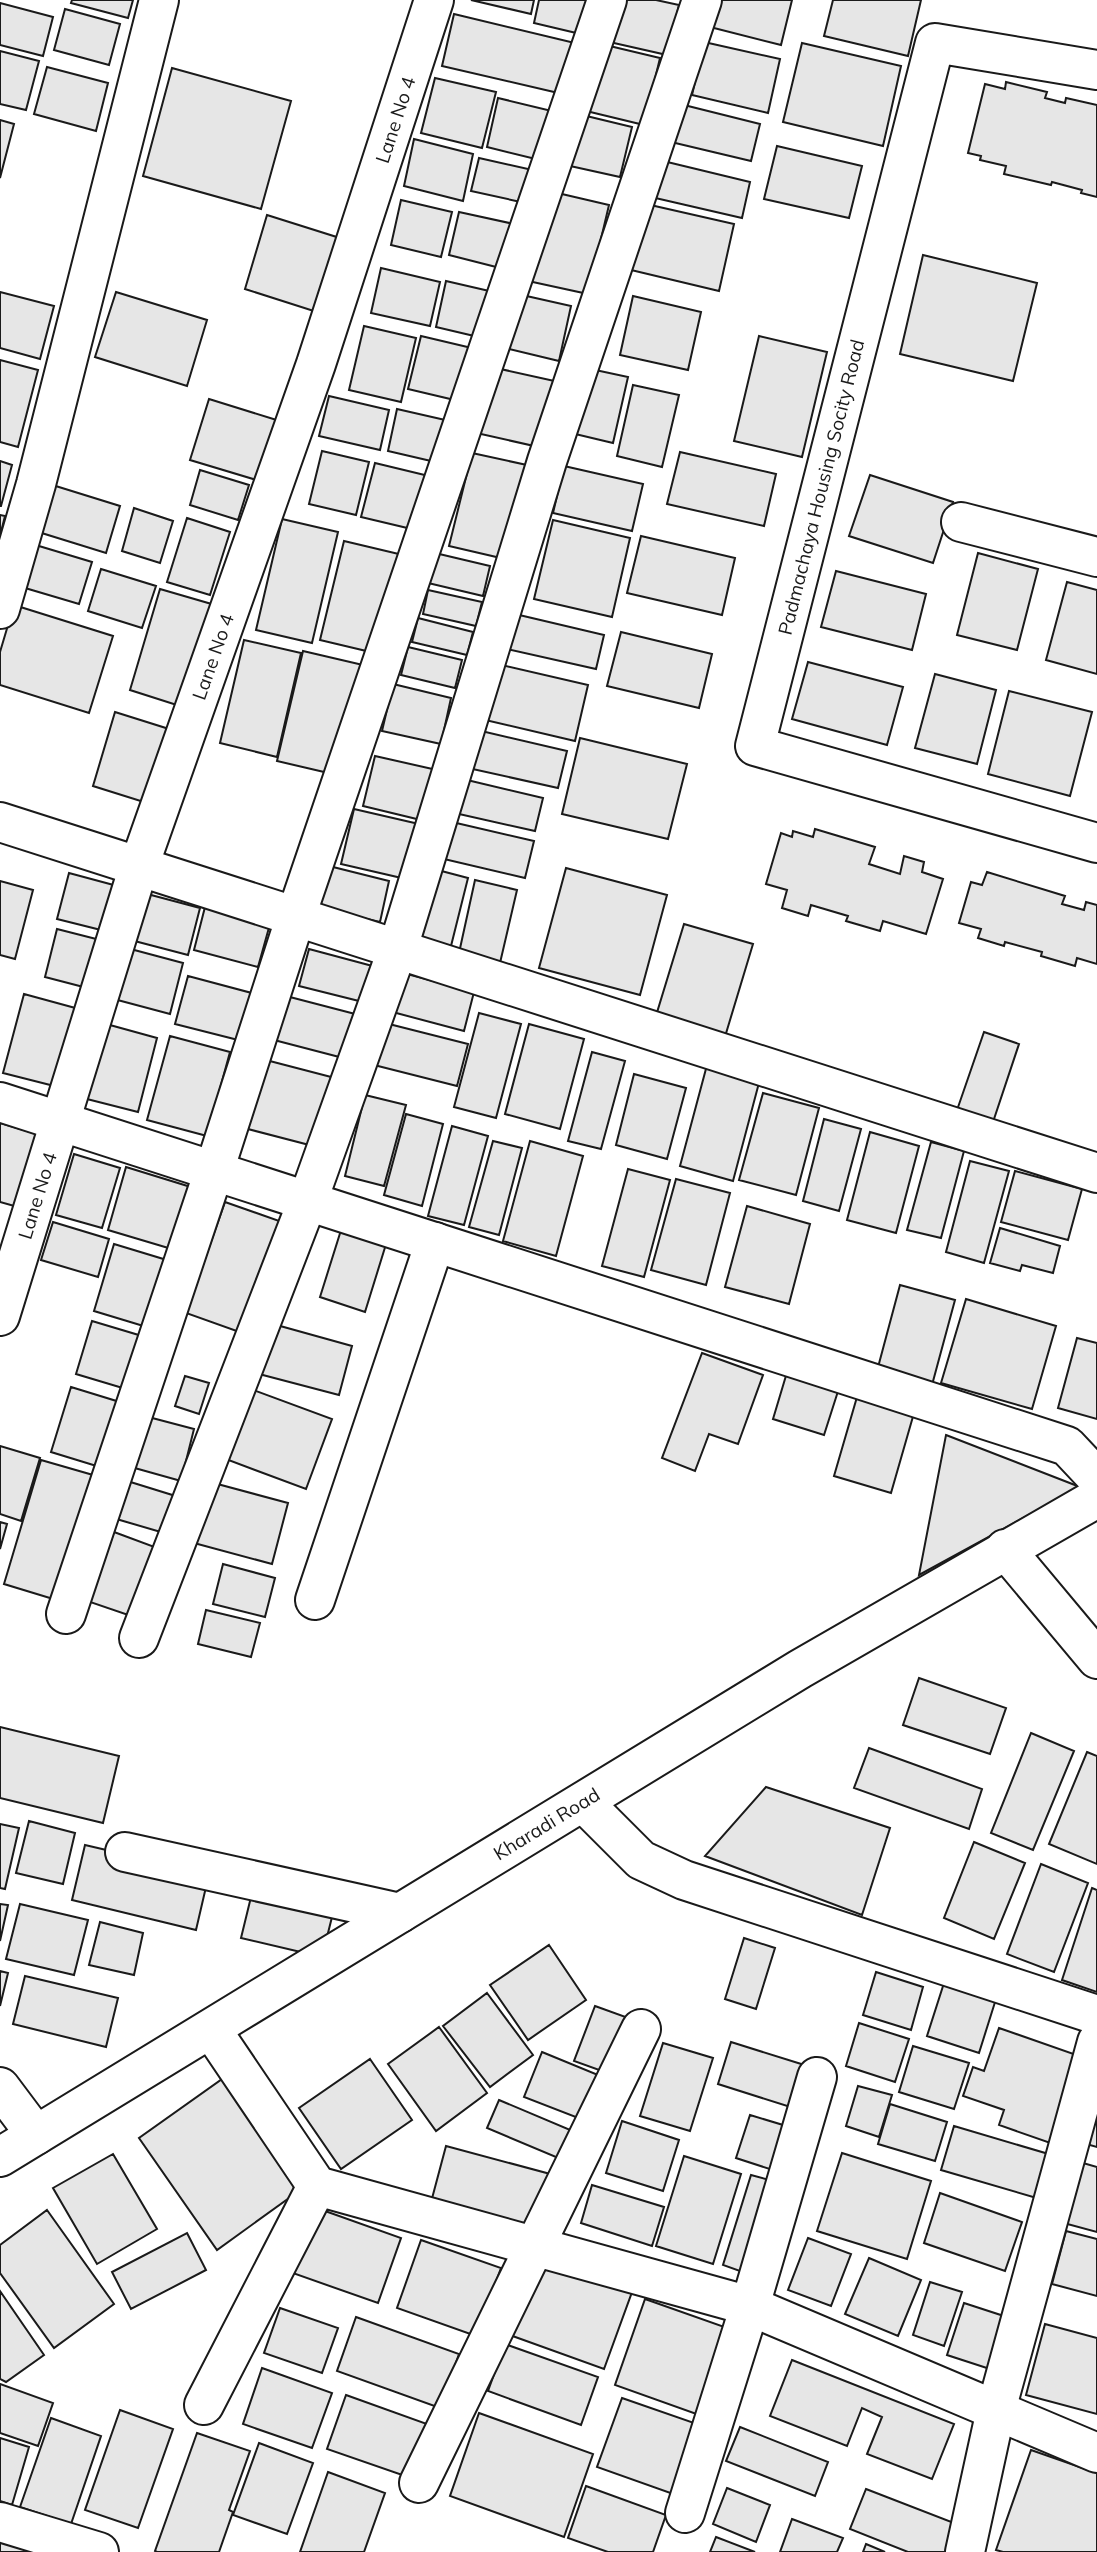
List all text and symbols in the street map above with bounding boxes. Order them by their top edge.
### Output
street label: Lane No 4 [370,73,420,166]
street label: Padmachaya Housing Socity Road [773,337,869,637]
street label: Lane No 4 [187,610,239,703]
street label: Lane No 4 [12,1149,62,1242]
street label: Kharadi Road [489,1782,604,1865]

